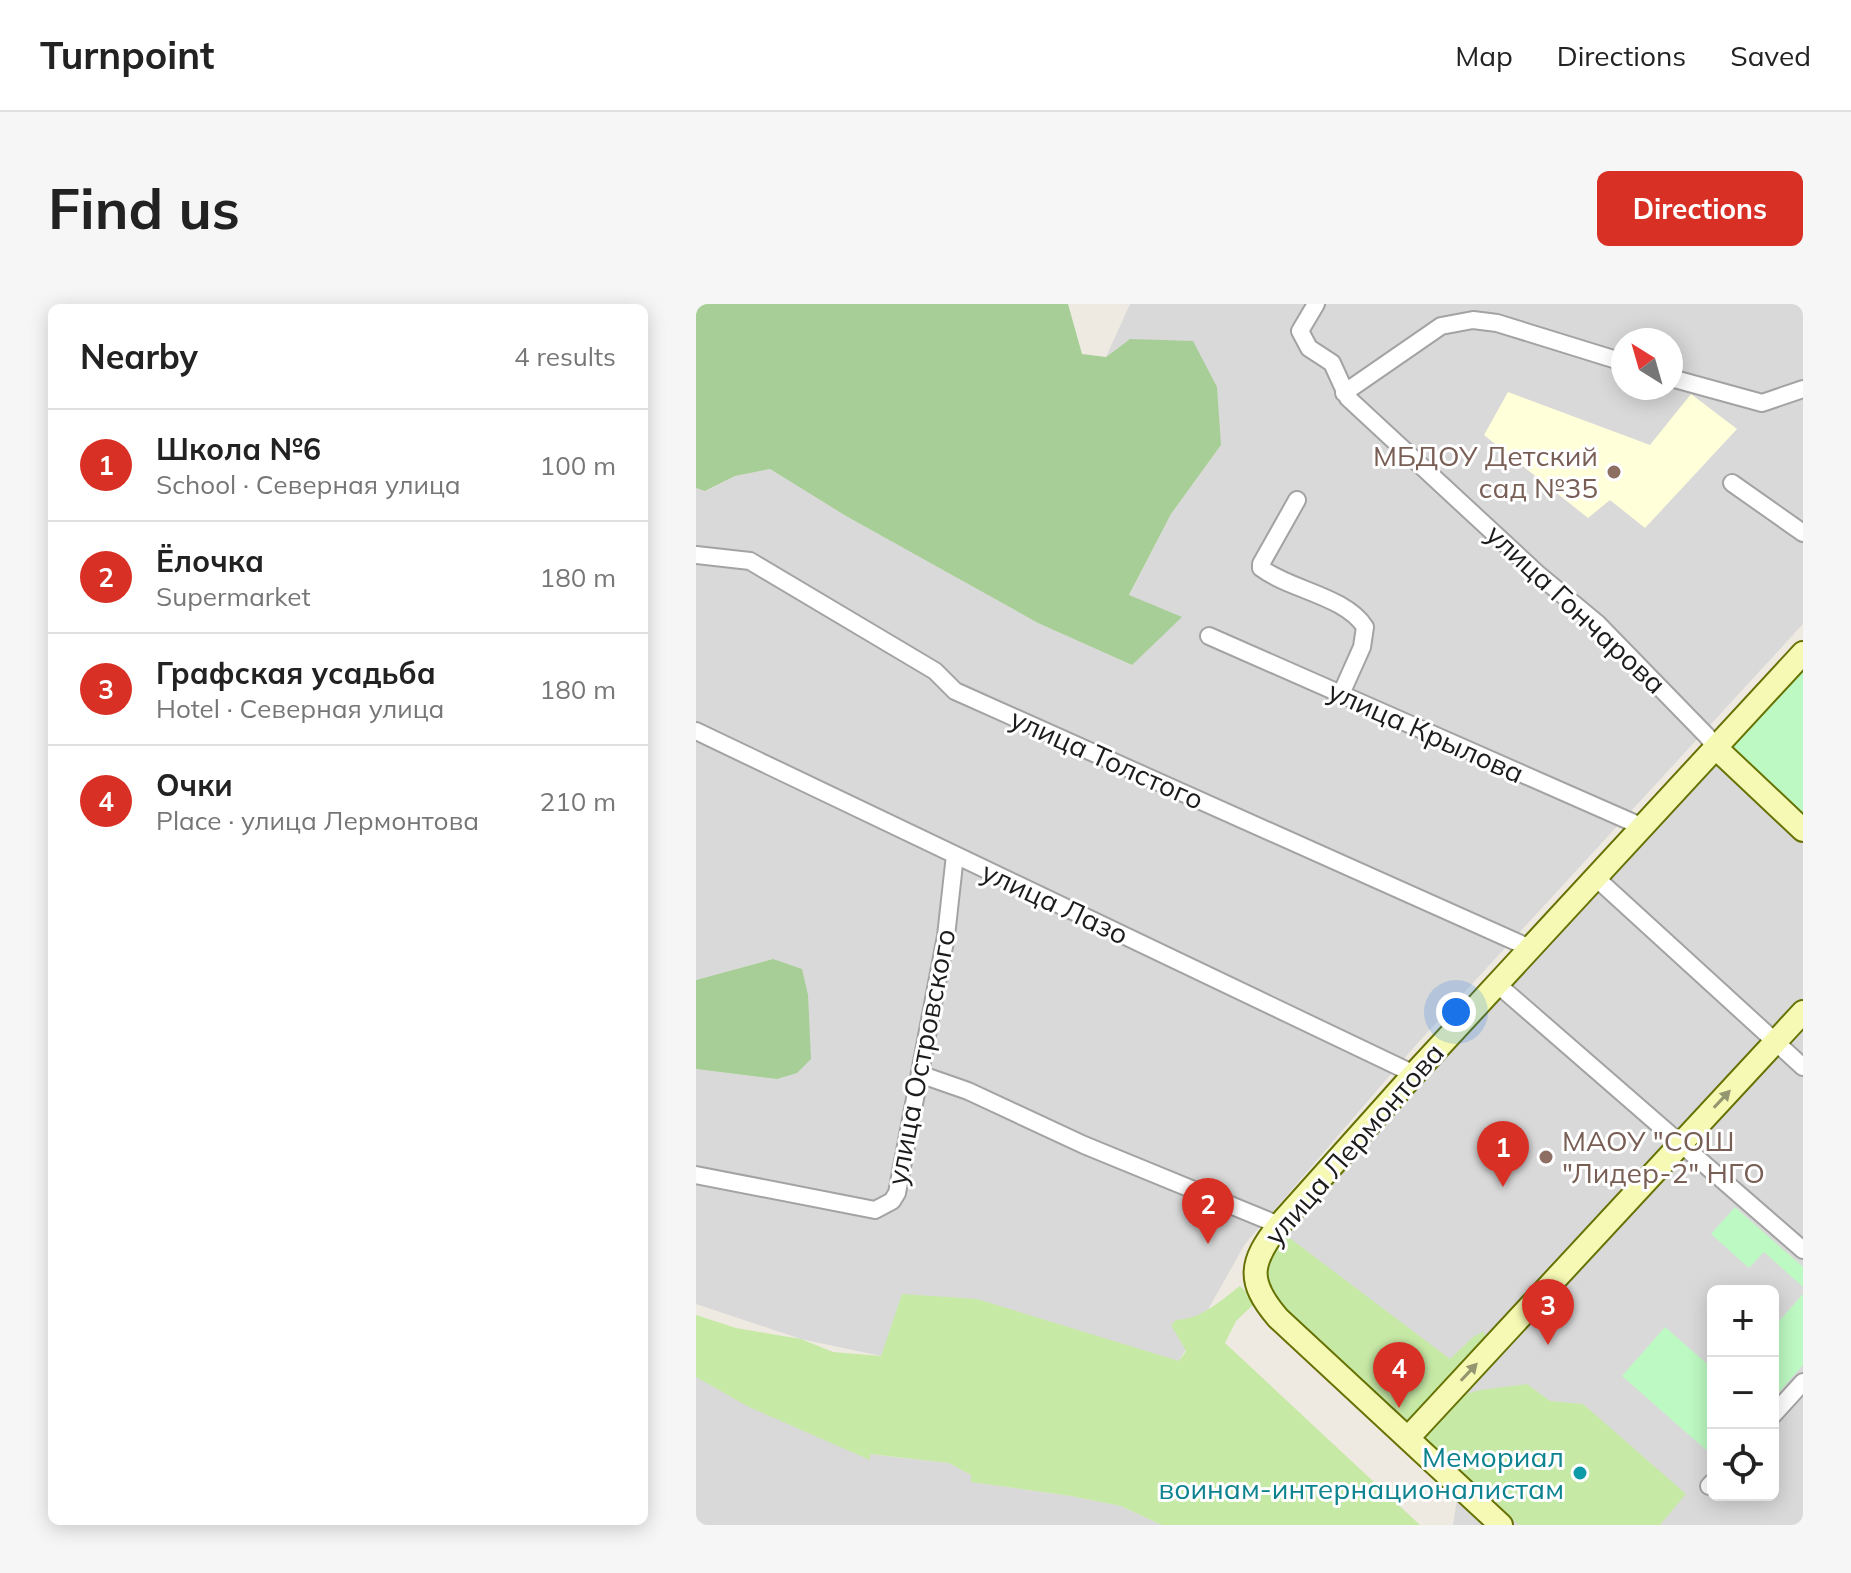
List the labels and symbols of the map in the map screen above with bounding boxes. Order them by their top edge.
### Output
north arrow [1611,328,1683,400]
place label: МБДОУ Детский сад №35 [1373,438,1598,505]
marker: МБДОУ Детский сад №35 [1605,463,1623,481]
street label: улица Гончарова [1479,516,1673,701]
street label: улица Крылова [1323,673,1530,790]
street label: улица Толстого [1005,700,1209,817]
street label: улица Лазо [976,853,1134,952]
street label: улица Островского [878,926,963,1188]
your location [1436,992,1476,1032]
street label: улица Лермонтова [1256,1035,1451,1252]
one-way arrow [1712,1090,1730,1109]
pin: 1 [1477,1121,1529,1187]
place label: МАОУ "СОШ "Лидер-2" НГО [1562,1123,1765,1190]
marker: МАОУ "СОШ "Лидер-2" НГО [1537,1148,1555,1166]
pin: 2 [1182,1178,1234,1244]
pin: 3 [1522,1279,1574,1345]
pin: 4 [1373,1342,1425,1408]
one-way arrow [1459,1362,1477,1381]
place label: Мемориал воинам-интернационалистам [1159,1439,1564,1506]
marker: Мемориал воинам-интернационалистам [1571,1464,1589,1482]

